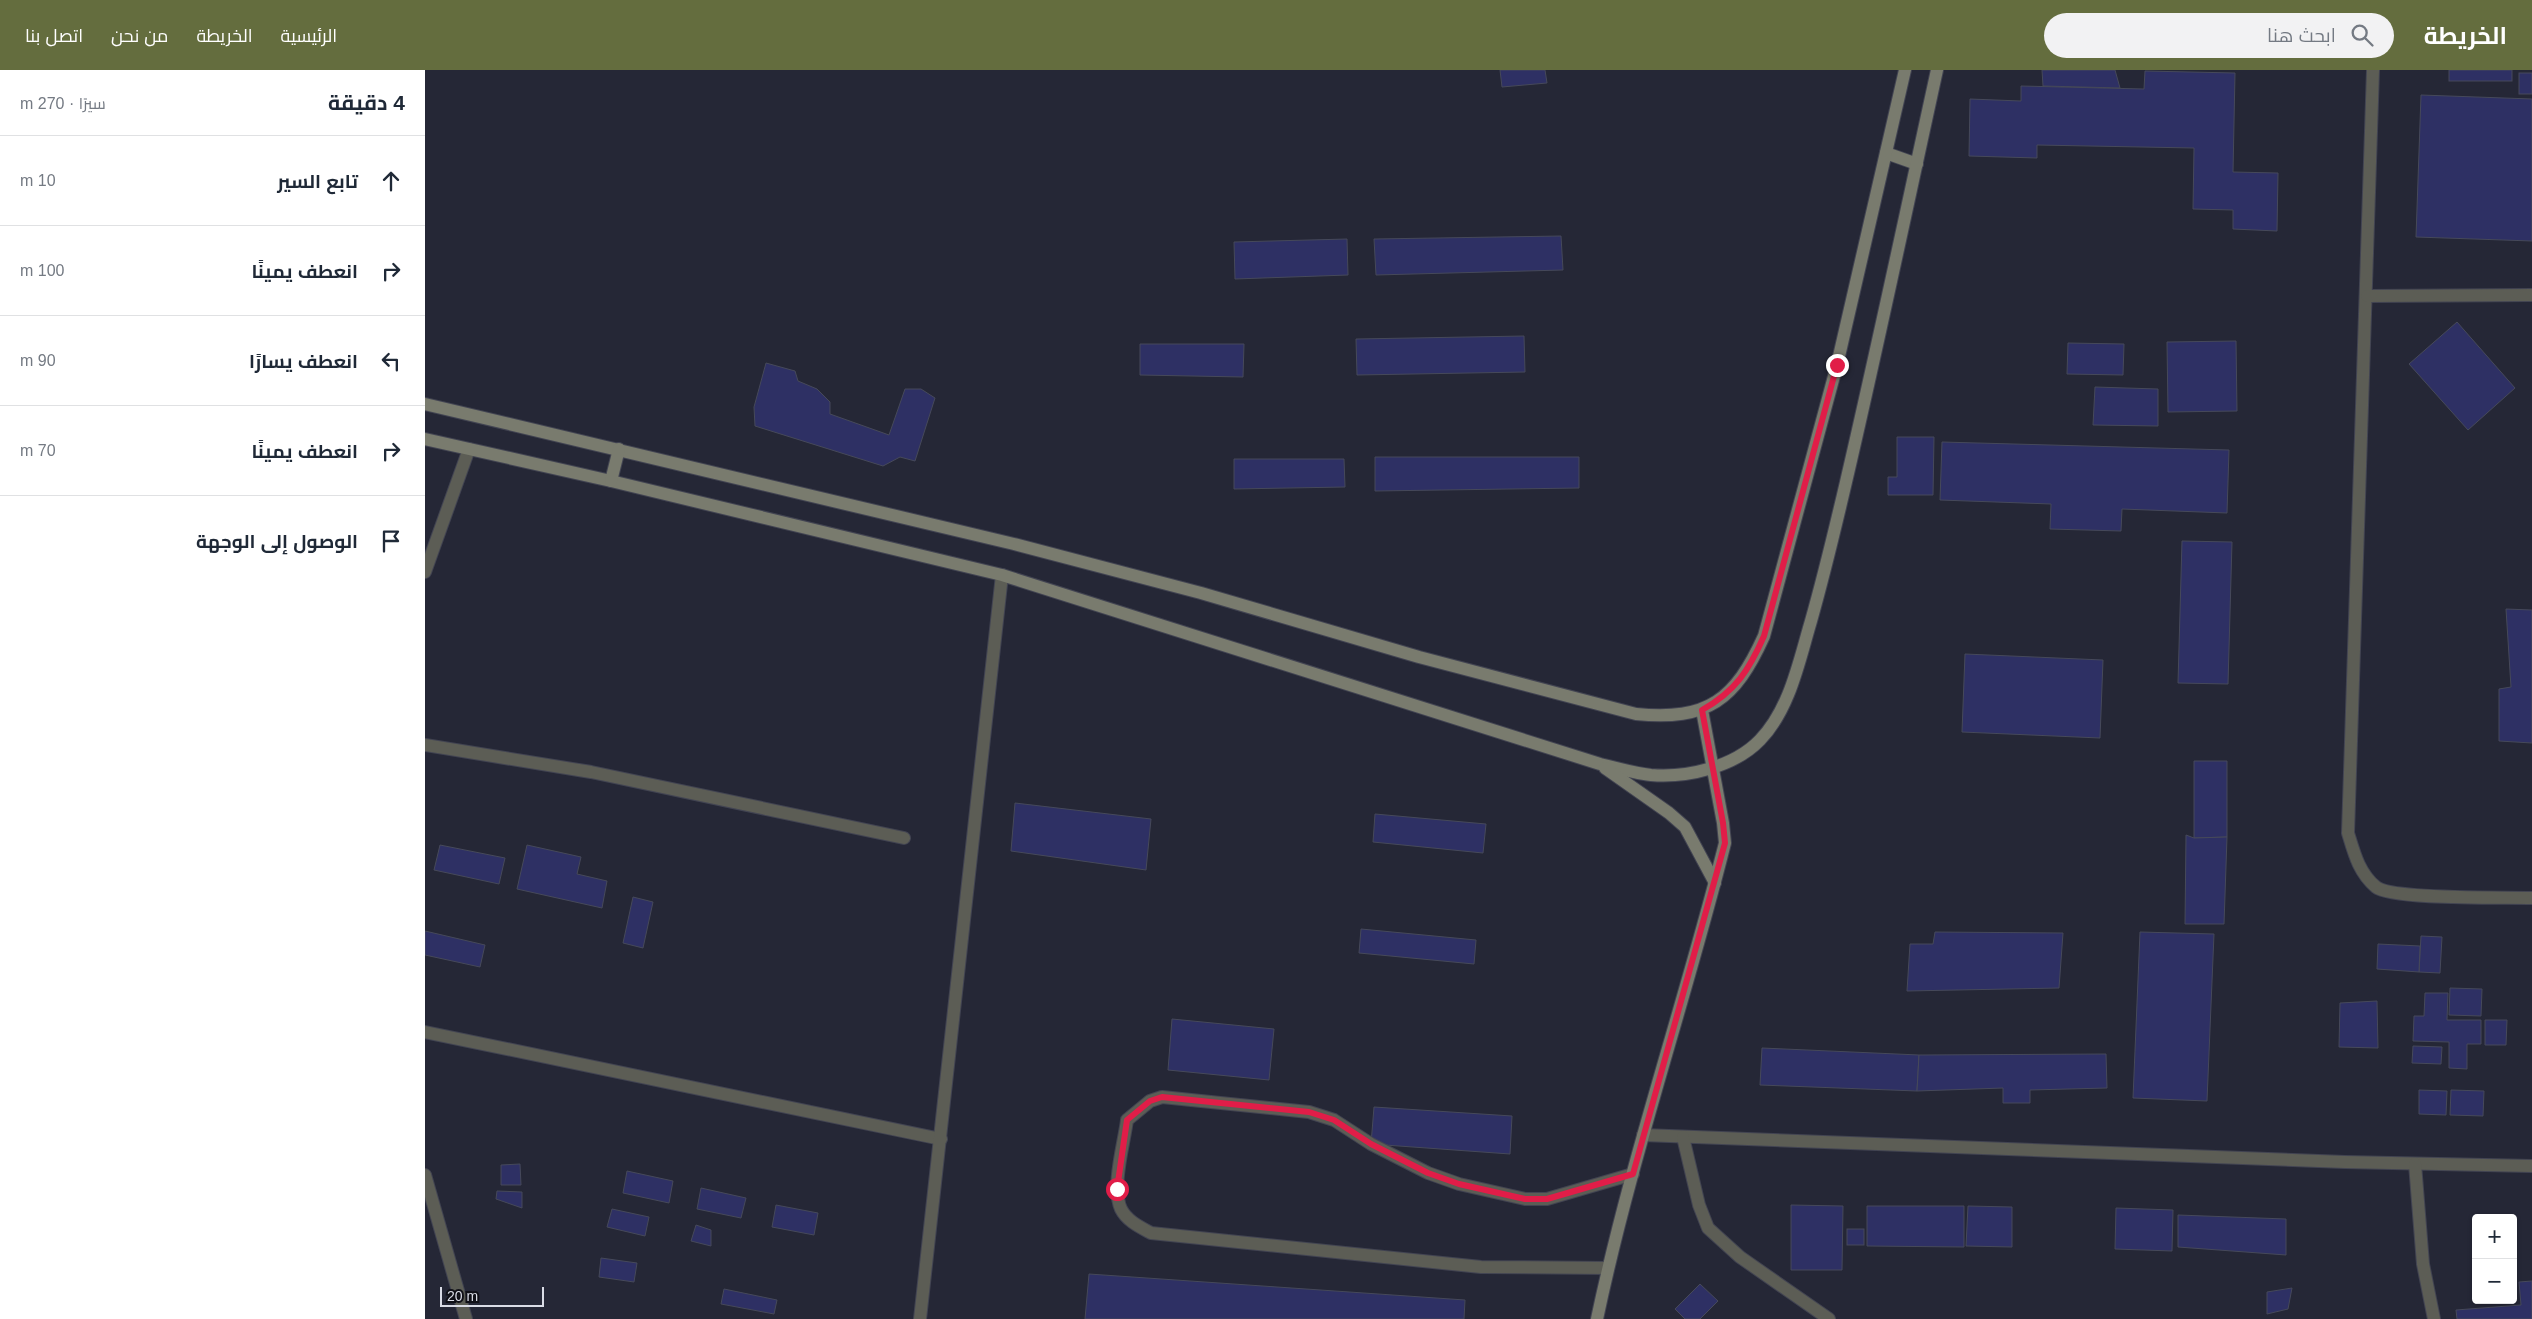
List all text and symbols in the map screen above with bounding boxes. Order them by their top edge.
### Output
search box [2044,13,2394,58]
icon: search [2348,21,2376,49]
text: الخريطة [2424,22,2507,49]
text: ابحث هنا [2267,25,2336,46]
text: اتصل بنا [25,26,83,46]
text: من نحن [111,26,168,46]
text: الخريطة [196,26,253,46]
text: الرئيسية [281,26,337,46]
text: 4 دقيقة [328,91,405,114]
text: سيرًا · 270 m [20,95,106,112]
icon: ahead [377,167,405,195]
text: تابع السير [277,171,358,192]
text: 10 m [20,172,56,189]
icon: right [377,257,405,285]
text: انعطف يمينًا [251,261,358,282]
text: 100 m [20,262,64,279]
icon: left [377,347,405,375]
text: انعطف يسارًا [249,351,358,372]
text: 90 m [20,352,56,369]
route end [1826,354,1849,377]
icon: right [377,437,405,465]
text: انعطف يمينًا [251,441,358,462]
text: 70 m [20,442,56,459]
icon: arrive [377,527,405,555]
text: الوصول إلى الوجهة [196,531,358,552]
route start [1106,1178,1129,1201]
map controls [2472,1214,2517,1304]
button: + [2472,1214,2517,1259]
button: − [2472,1259,2517,1304]
scale bar [440,1284,544,1307]
text: 20 m [447,1288,478,1304]

